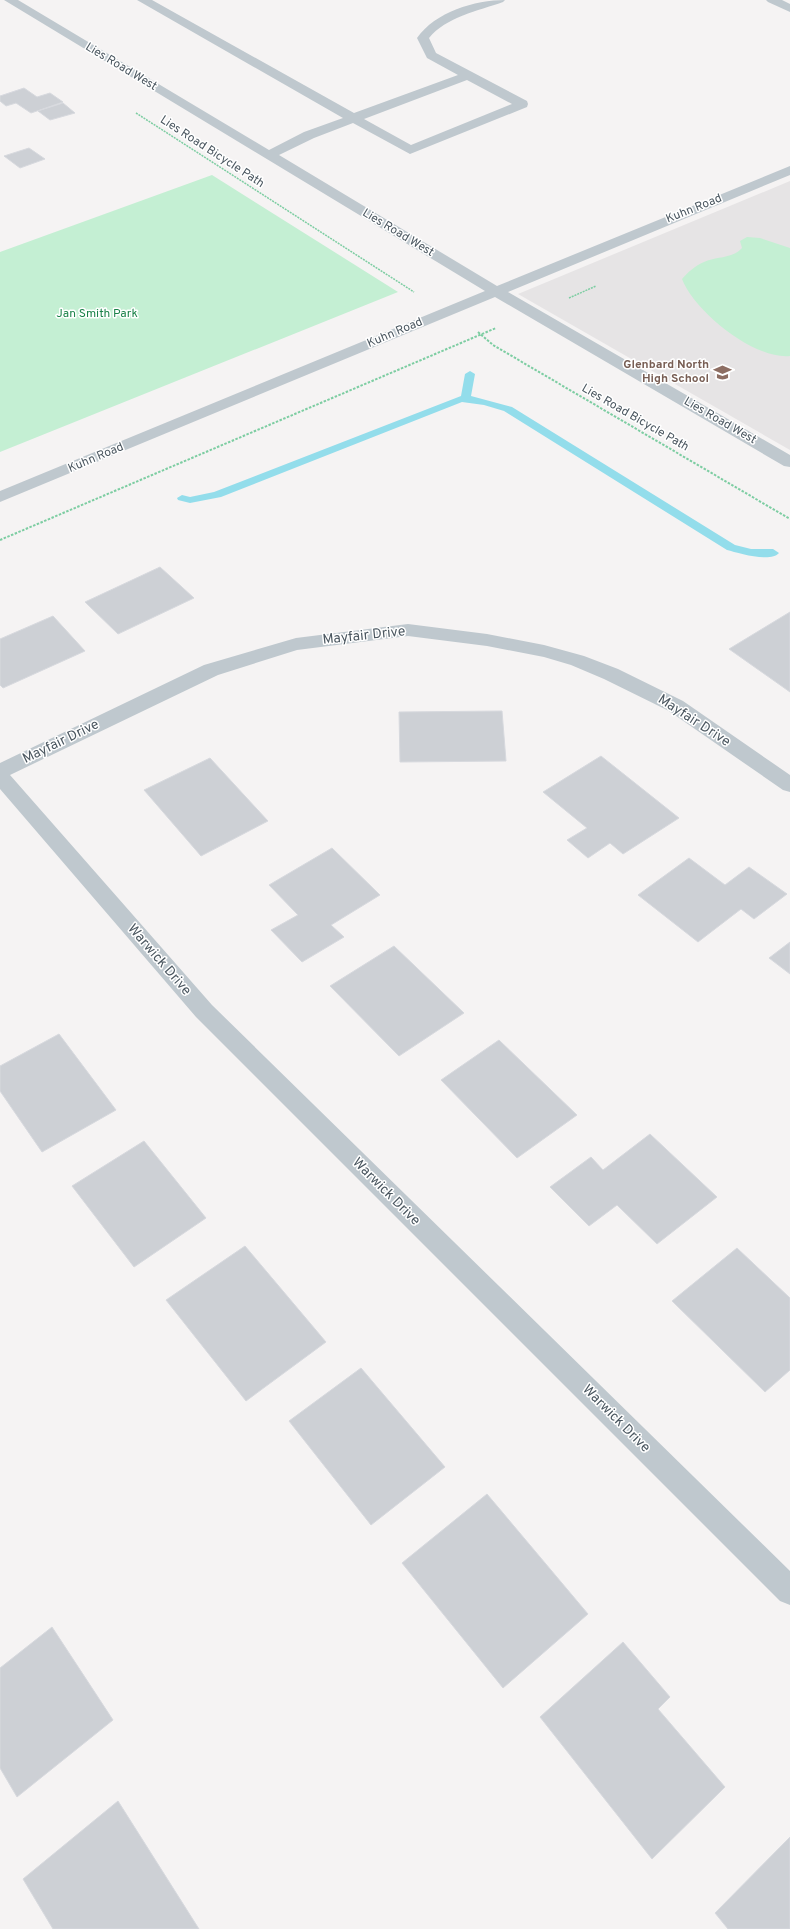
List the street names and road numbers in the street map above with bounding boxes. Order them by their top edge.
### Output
street label: Lies Road West [82,39,160,95]
street label: Lies Road Bicycle Path [157,112,267,192]
street label: Kuhn Road [664,191,724,227]
street label: Lies Road West [359,205,437,261]
street label: Kuhn Road [365,314,425,352]
street label: Lies Road Bicycle Path [578,381,692,455]
street label: Lies Road West [681,394,759,448]
street label: Kuhn Road [66,439,126,477]
street label: Mayfair Drive [322,623,406,649]
street label: Mayfair Drive [655,691,733,751]
street label: Mayfair Drive [20,716,102,768]
street label: Warwick Drive [123,921,195,999]
street label: Warwick Drive [349,1155,423,1229]
street label: Warwick Drive [579,1382,653,1456]

